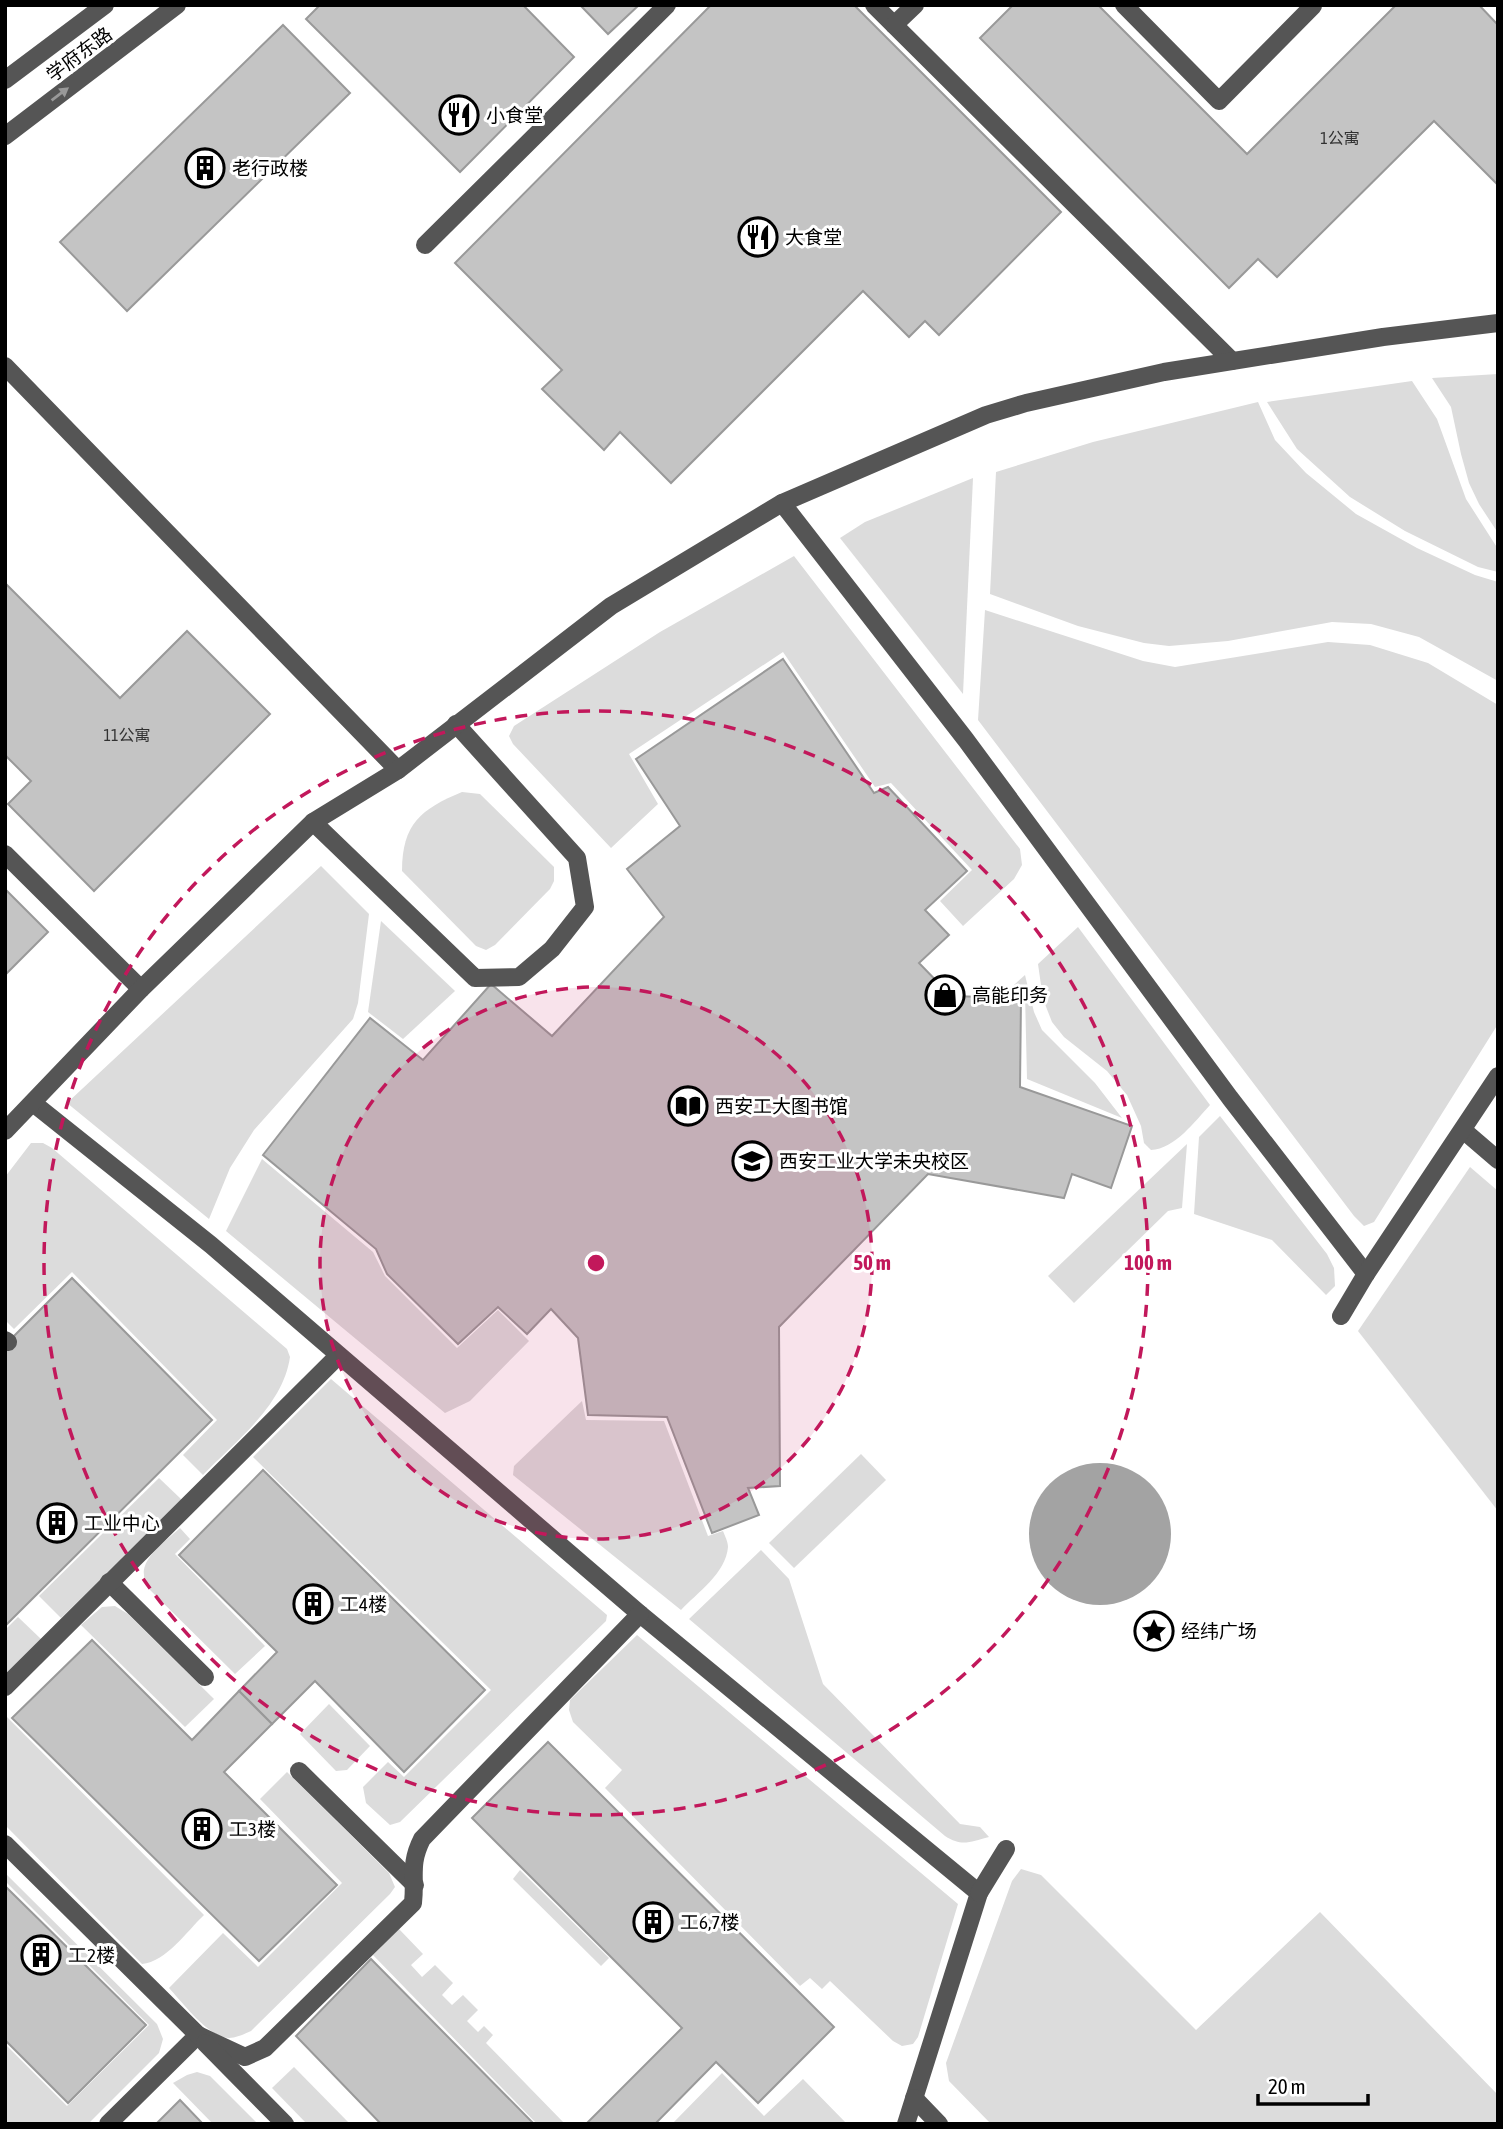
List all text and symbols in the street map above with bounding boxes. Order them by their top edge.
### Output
street label: 学府东路 [42,22,116,86]
one-way arrow [50,87,68,102]
restaurant icon: 小食堂 [438,94,480,136]
place label: 小食堂 [486,104,543,126]
house number: 1公寓 [1320,129,1360,147]
building icon: 老行政楼 [184,147,226,189]
place label: 老行政楼 [232,157,308,179]
restaurant icon: 大食堂 [737,216,779,258]
place label: 大食堂 [785,226,842,248]
house number: 11公寓 [103,726,151,744]
shop icon: 高能印务 [924,974,966,1016]
place label: 高能印务 [972,984,1048,1006]
library icon: 西安工大图书馆 [667,1085,709,1127]
place label: 西安工大图书馆 [715,1095,848,1117]
school or university icon: 西安工业大学未央校区 [731,1140,773,1182]
place label: 西安工业大学未央校区 [779,1150,969,1172]
text: 50 m [853,1250,891,1274]
text: 100 m [1124,1250,1172,1274]
centre of rings [584,1251,608,1275]
building icon: 工业中心 [36,1502,78,1544]
place label: 工业中心 [84,1512,160,1534]
building icon: 工4楼 [292,1583,334,1625]
place label: 工4楼 [340,1593,387,1615]
place icon: 经纬广场 [1133,1610,1175,1652]
place label: 经纬广场 [1181,1620,1257,1642]
building icon: 工3楼 [181,1808,223,1850]
place label: 工3楼 [229,1818,276,1840]
building icon: 工6,7楼 [632,1901,674,1943]
place label: 工6,7楼 [680,1911,739,1933]
building icon: 工2楼 [20,1934,62,1976]
place label: 工2楼 [68,1944,115,1966]
scale bar [1258,2062,1368,2106]
text: 20 m [1268,2074,1306,2098]

